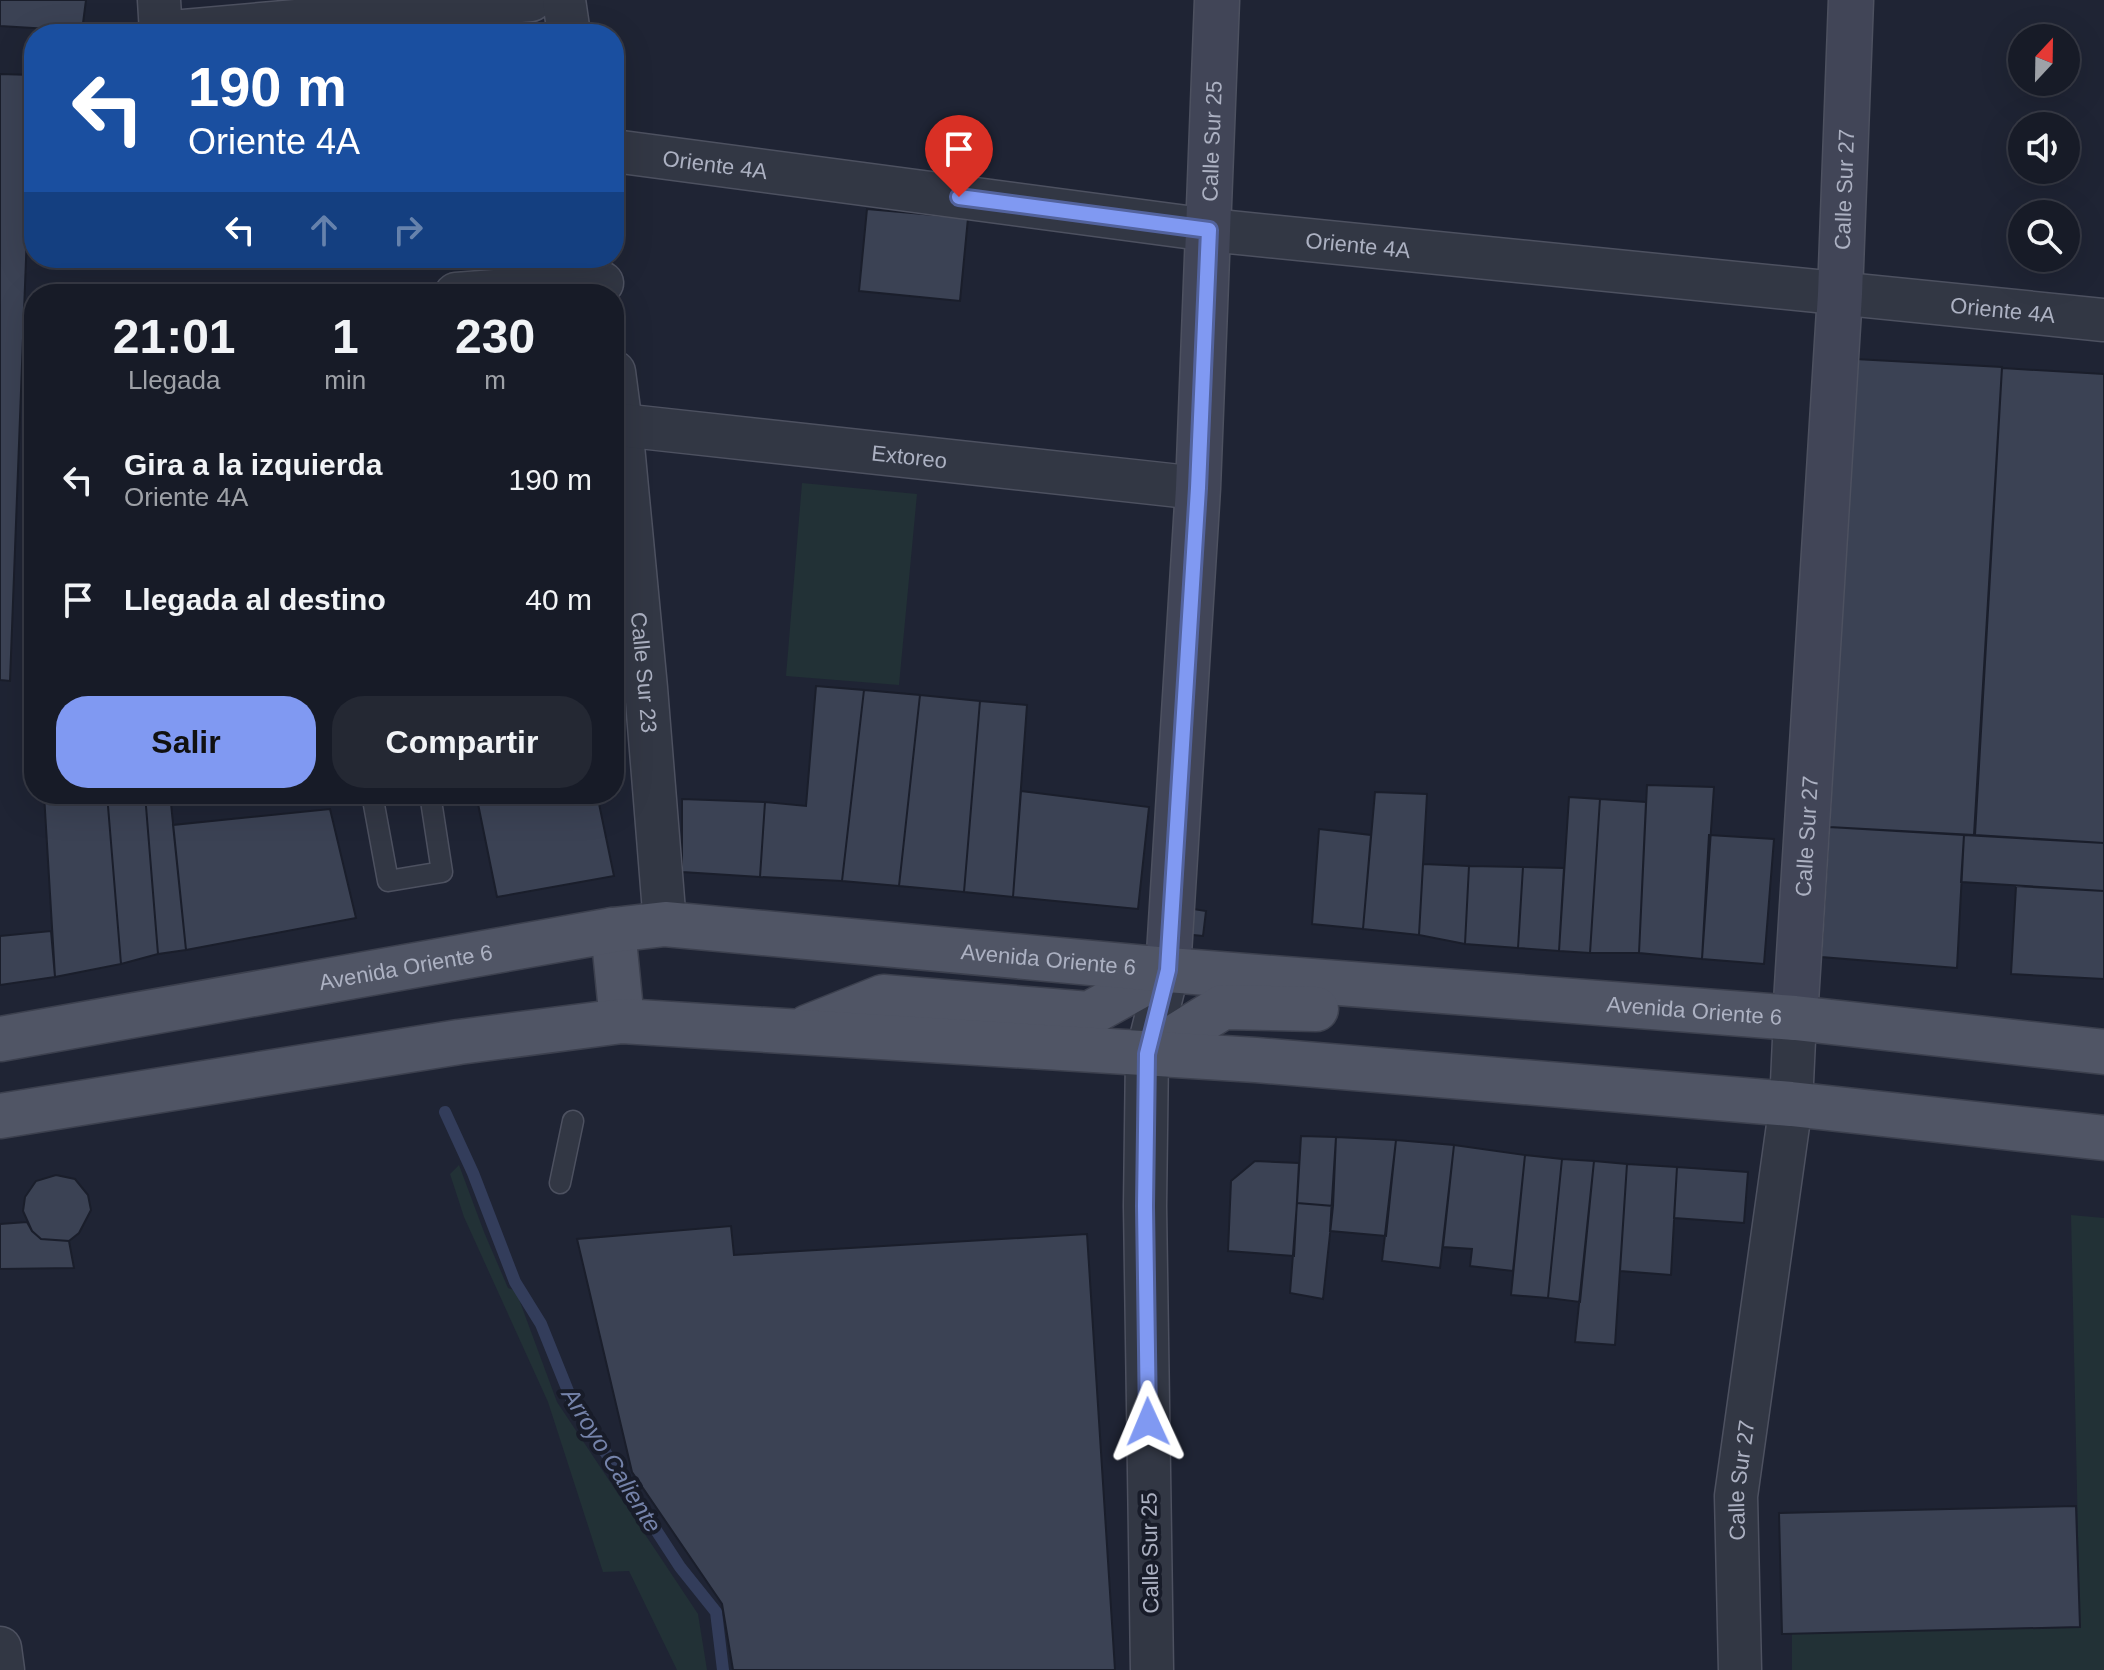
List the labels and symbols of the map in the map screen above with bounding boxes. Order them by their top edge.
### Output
north arrow [2008,24,2080,96]
street label: Calle Sur 25 [1197,80,1226,202]
pin [925,115,993,197]
street label: Calle Sur 27 [1829,128,1859,250]
street label: Oriente 4A [661,145,769,184]
street label: Oriente 4A [1304,227,1412,263]
street label: Oriente 4A [1949,292,2057,328]
street label: Extoreo [870,440,948,473]
street label: Calle Sur 23 [626,611,662,734]
street label: Calle Sur 27 [1790,775,1823,898]
street label: Avenida Oriente 6 [317,939,494,995]
street label: Avenida Oriente 6 [960,939,1137,980]
street label: Avenida Oriente 6 [1606,991,1783,1029]
position arrow [1106,1380,1190,1464]
water label: Arroyo Caliente [556,1381,667,1537]
street label: Calle Sur 27 [1723,1418,1759,1541]
street label: Calle Sur 25 [1136,1492,1164,1614]

